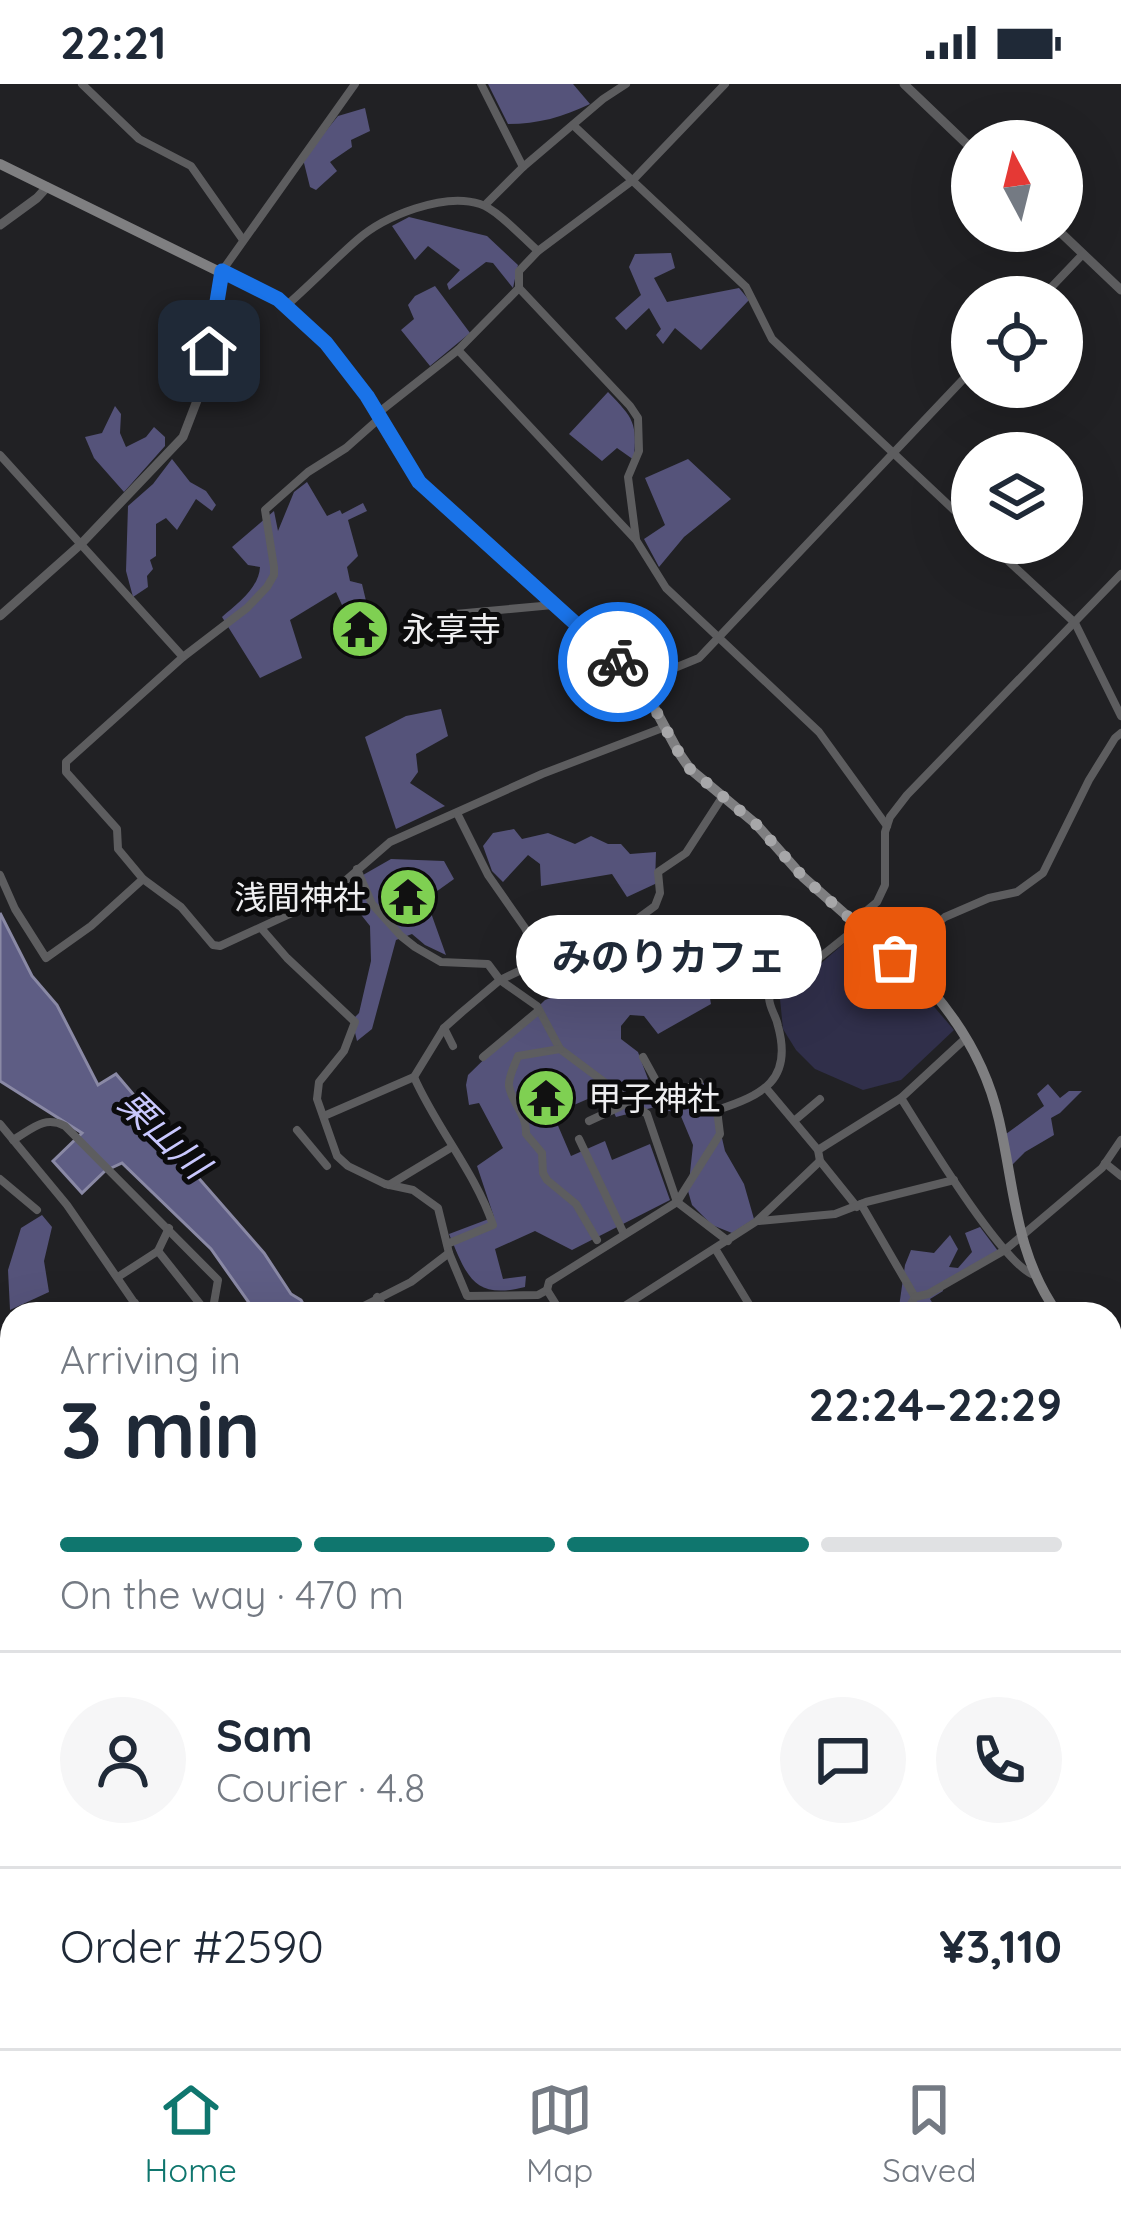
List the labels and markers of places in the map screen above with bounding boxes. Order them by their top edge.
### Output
pin [158,300,260,402]
temple icon: 永享寺 [329,598,391,660]
place label: 永享寺 [402,608,501,649]
temple icon: 浅間神社 [377,866,439,928]
place label: 浅間神社 [234,876,366,917]
pin [844,907,946,1009]
callout: みのりカフェ [517,916,823,1000]
temple icon: 甲子神社 [515,1067,577,1129]
place label: 甲子神社 [588,1077,720,1118]

